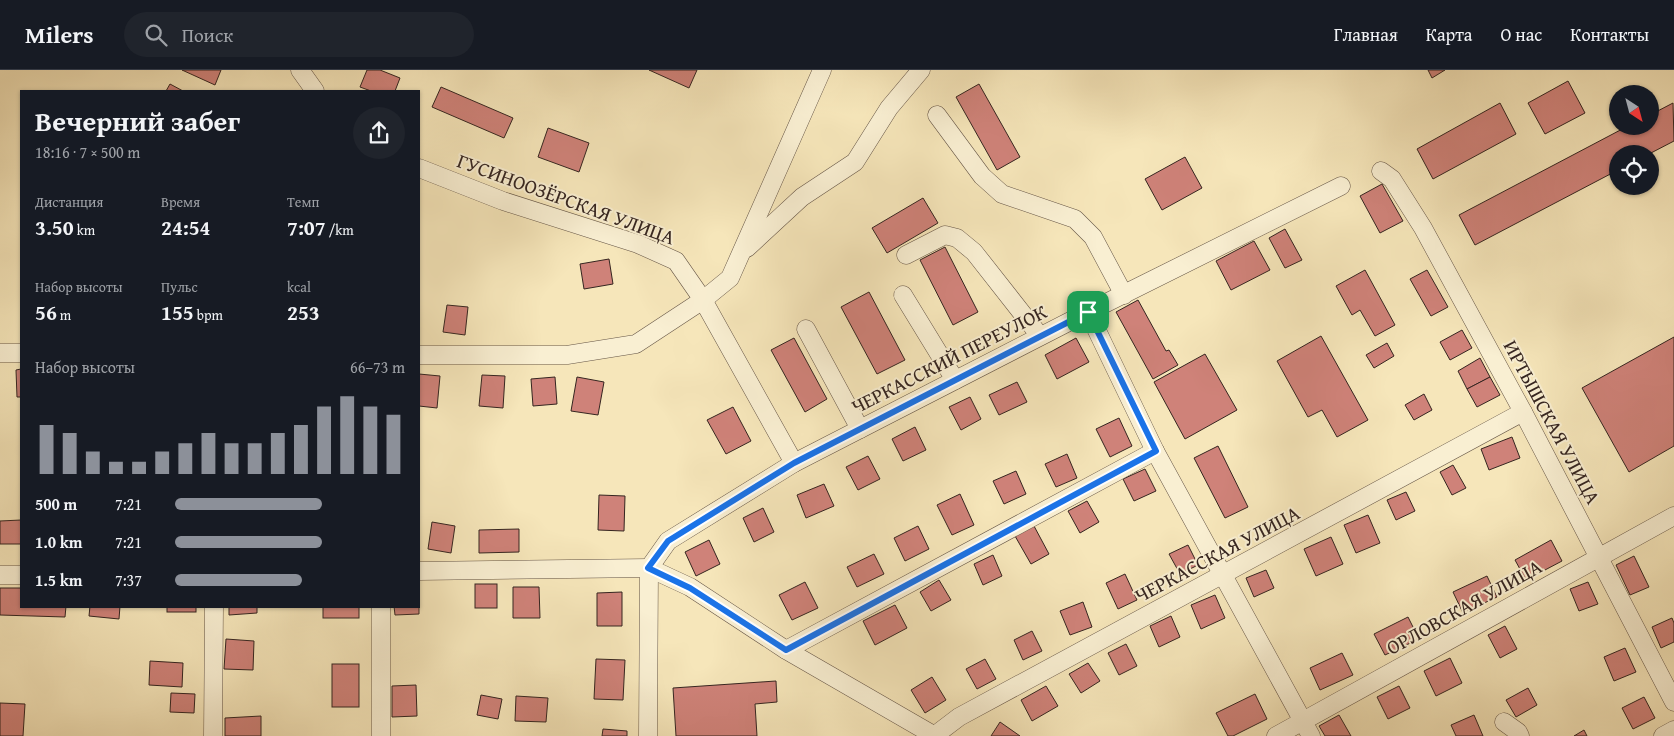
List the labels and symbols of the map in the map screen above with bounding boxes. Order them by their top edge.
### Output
north arrow [1609,85,1659,135]
street label: ГУСИНООЗЁРСКАЯ УЛИЦА [453,146,679,251]
pin [1067,291,1109,333]
street label: ЧЕРКАССКИЙ ПЕРЕУЛОК [846,296,1052,421]
street label: ИРТЫШСКАЯ УЛИЦА [1497,334,1608,509]
street label: ЧЕРКАССКАЯ УЛИЦА [1129,498,1304,609]
street label: ОРЛОВСКАЯ УЛИЦА [1381,552,1547,661]

